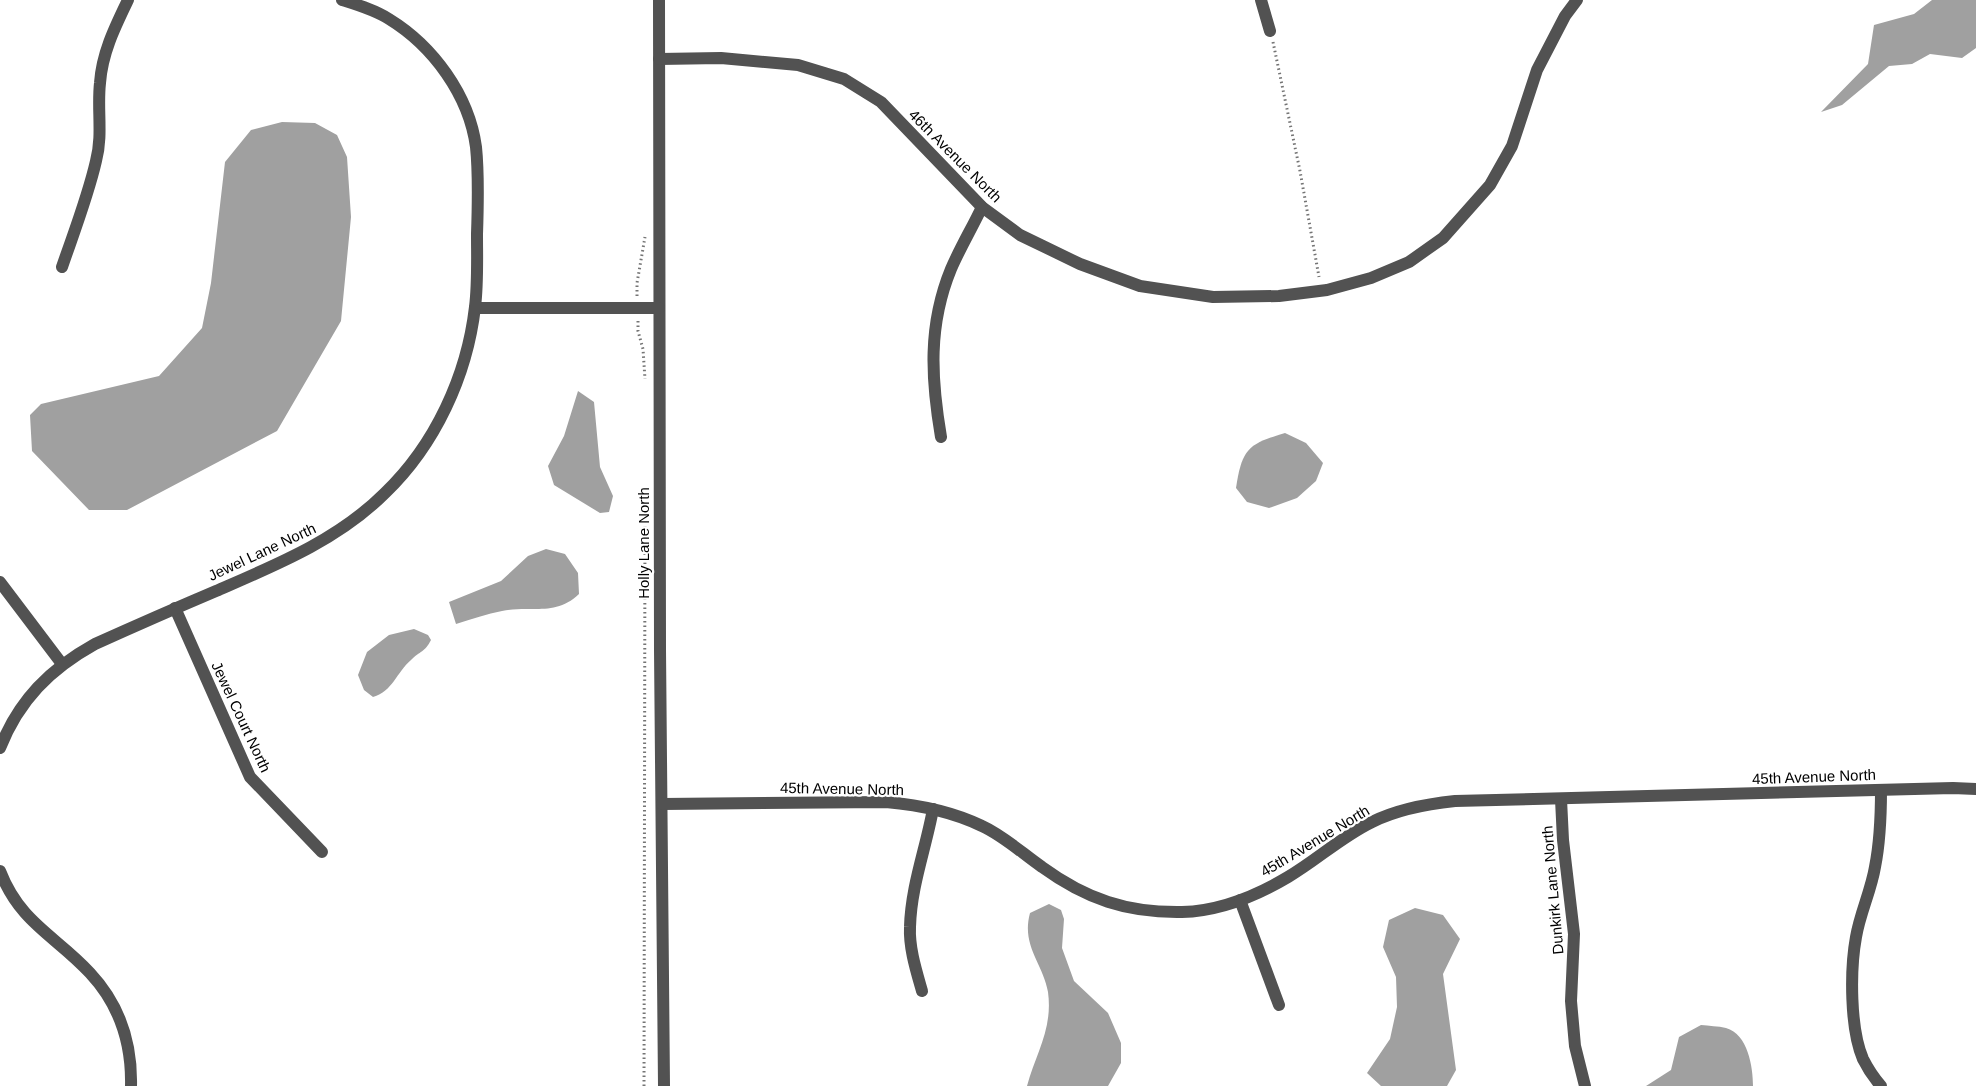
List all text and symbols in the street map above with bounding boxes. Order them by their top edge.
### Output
street label: 46th Avenue North [906,106,1005,205]
street label: Holly Lane North [635,487,652,599]
street label: Jewel Lane North [205,519,318,584]
street label: Jewel Court North [208,659,275,775]
street label: 45th Avenue North [1752,766,1876,787]
street label: 45th Avenue North [780,779,904,798]
street label: 45th Avenue North [1257,801,1372,880]
street label: Dunkirk Lane North [1538,825,1567,955]

